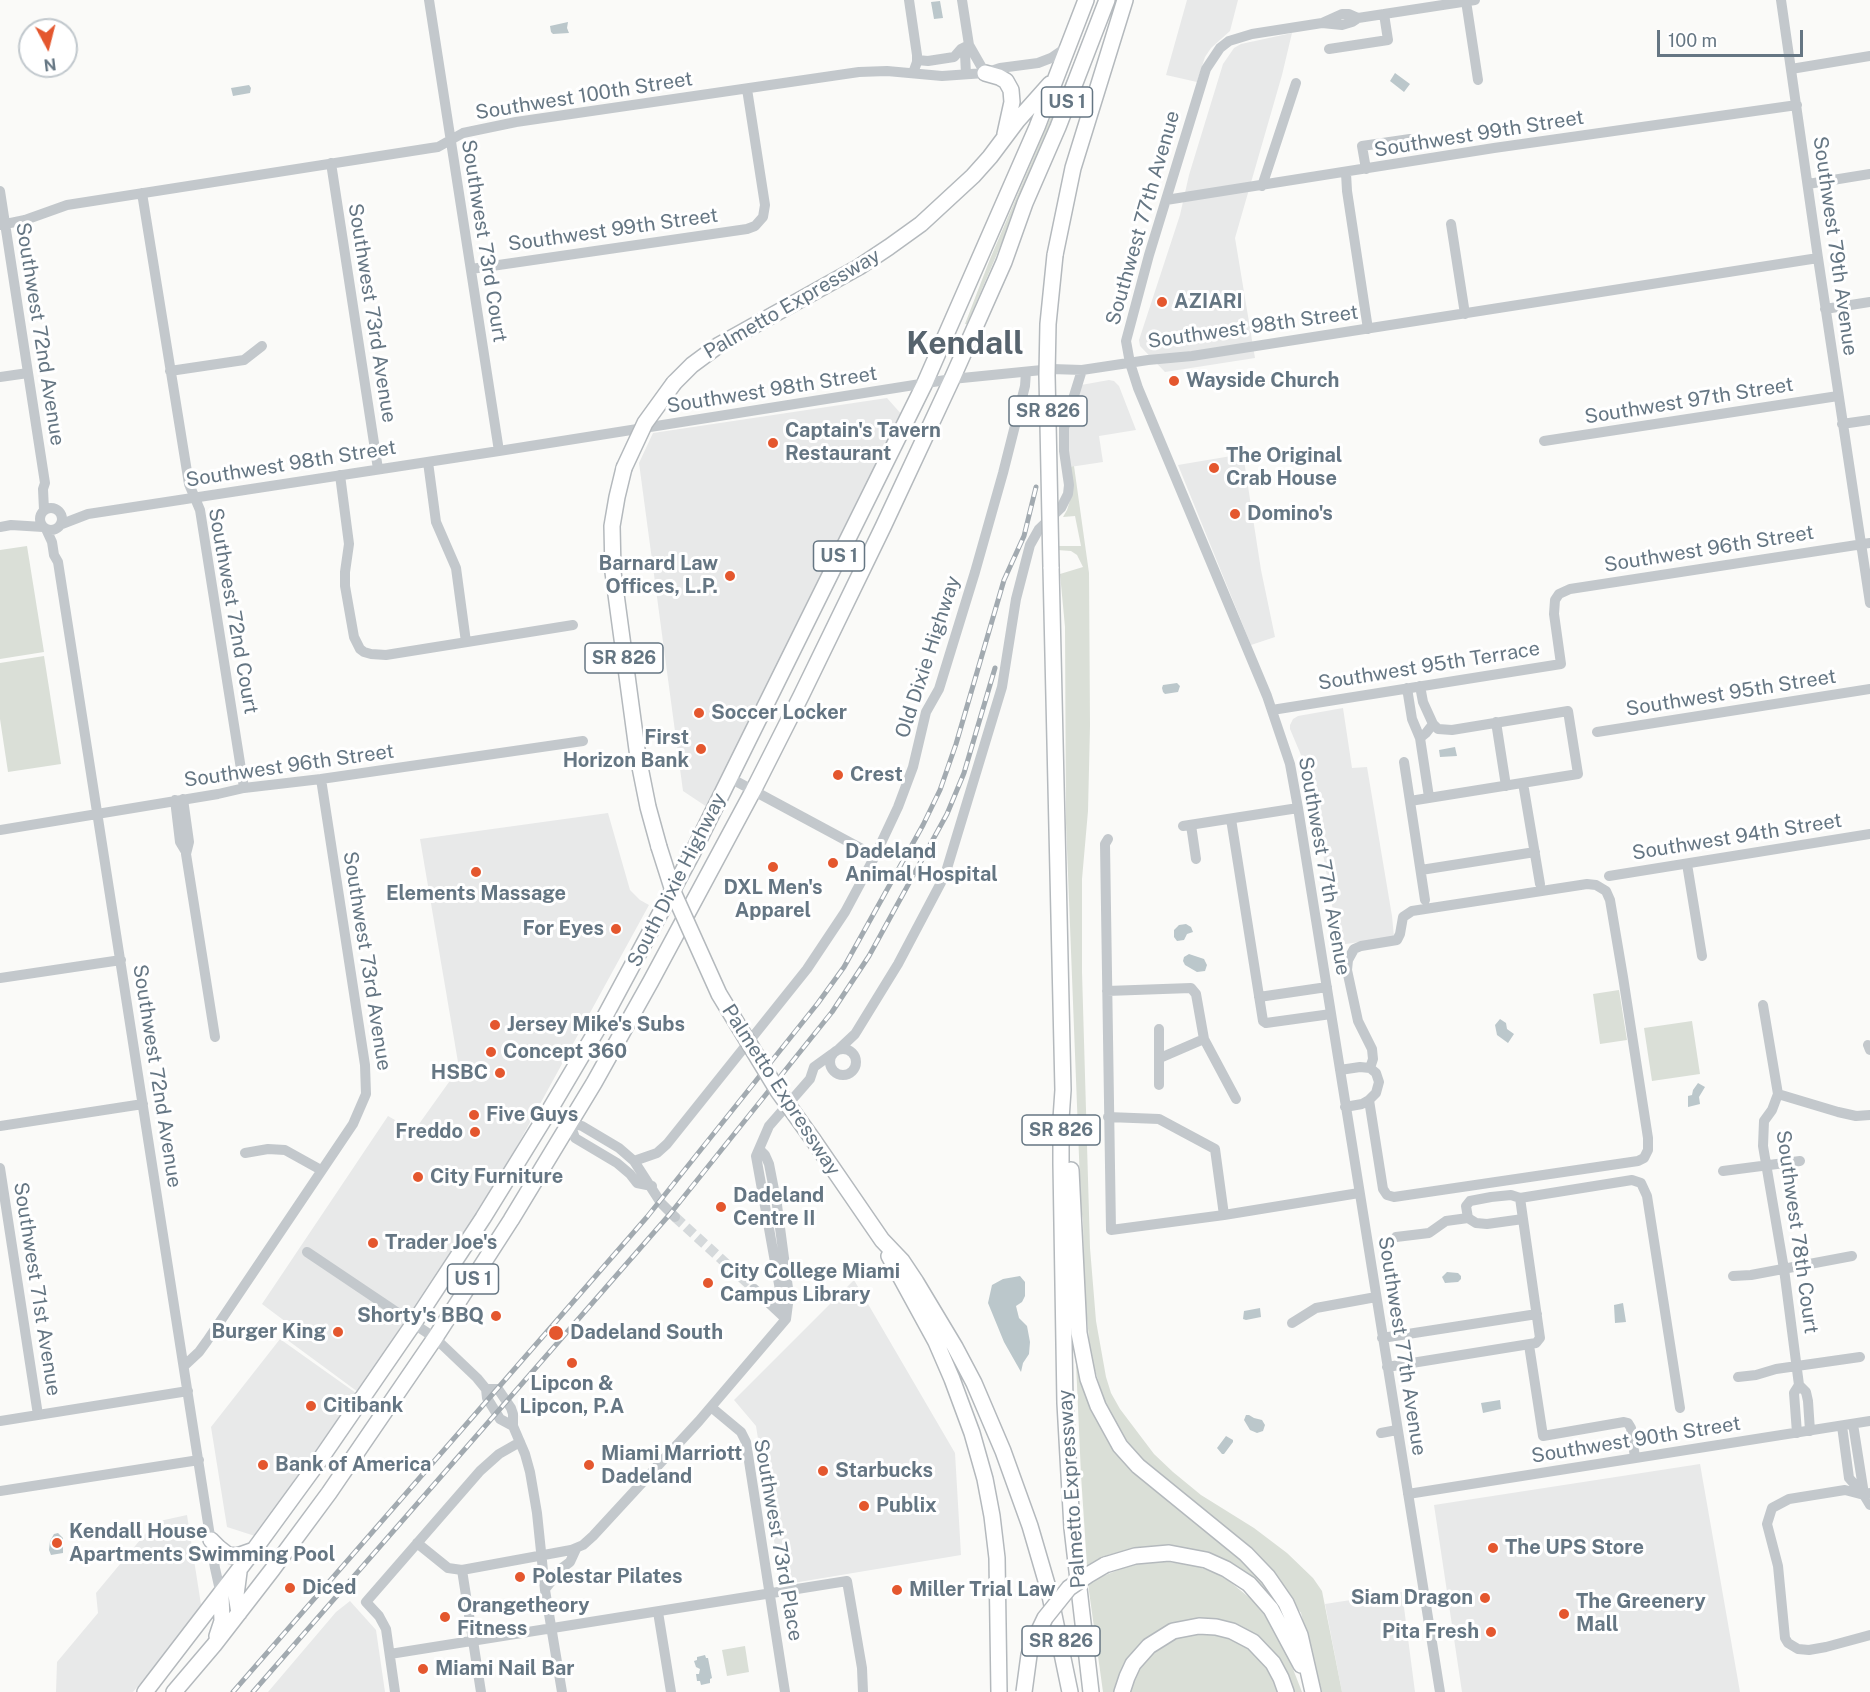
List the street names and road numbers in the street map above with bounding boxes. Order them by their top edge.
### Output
street label: Southwest 100th Street [474,67,694,125]
road number: US 1 [1042,87,1092,117]
street label: Southwest 99th Street [1372,106,1586,162]
street label: Southwest 77th Avenue [1101,108,1185,328]
street label: Southwest 79th Avenue [1808,135,1862,357]
street label: Southwest 73rd Court [456,138,512,344]
street label: Southwest 73rd Avenue [343,202,401,424]
street label: Southwest 99th Street [506,203,720,257]
street label: Southwest 72nd Avenue [11,221,69,447]
street label: Palmetto Expressway [700,244,884,364]
street label: Southwest 98th Street [1146,300,1360,354]
street label: Southwest 98th Street [665,362,879,418]
street label: Southwest 97th Street [1583,373,1795,429]
road number: SR 826 [1009,396,1087,426]
street label: Southwest 98th Street [184,436,398,492]
street label: Southwest 72nd Court [203,506,263,716]
street label: Southwest 96th Street [1603,521,1815,577]
road number: US 1 [814,541,864,571]
street label: Old Dixie Highway [891,573,965,741]
street label: Southwest 95th Terrace [1316,637,1542,695]
road number: SR 826 [585,643,663,673]
street label: Southwest 95th Street [1624,665,1838,721]
street label: Southwest 96th Street [182,739,396,793]
street label: Southwest 77th Avenue [1293,755,1355,977]
street label: South Dixie Highway [623,789,731,971]
street label: Southwest 94th Street [1630,809,1844,865]
street label: Southwest 73rd Avenue [338,850,396,1072]
street label: Southwest 72nd Avenue [128,963,186,1189]
street label: Palmetto Expressway [717,1000,845,1180]
road number: SR 826 [1022,1115,1100,1145]
street label: Southwest 78th Court [1771,1129,1823,1335]
street label: Southwest 71st Avenue [8,1180,66,1398]
street label: Southwest 77th Avenue [1373,1235,1431,1457]
road number: US 1 [448,1264,498,1294]
street label: Palmetto Expressway [1053,1389,1091,1589]
street label: Southwest 90th Street [1530,1412,1742,1468]
street label: Southwest 73rd Place [748,1437,808,1643]
road number: SR 826 [1022,1626,1100,1656]

